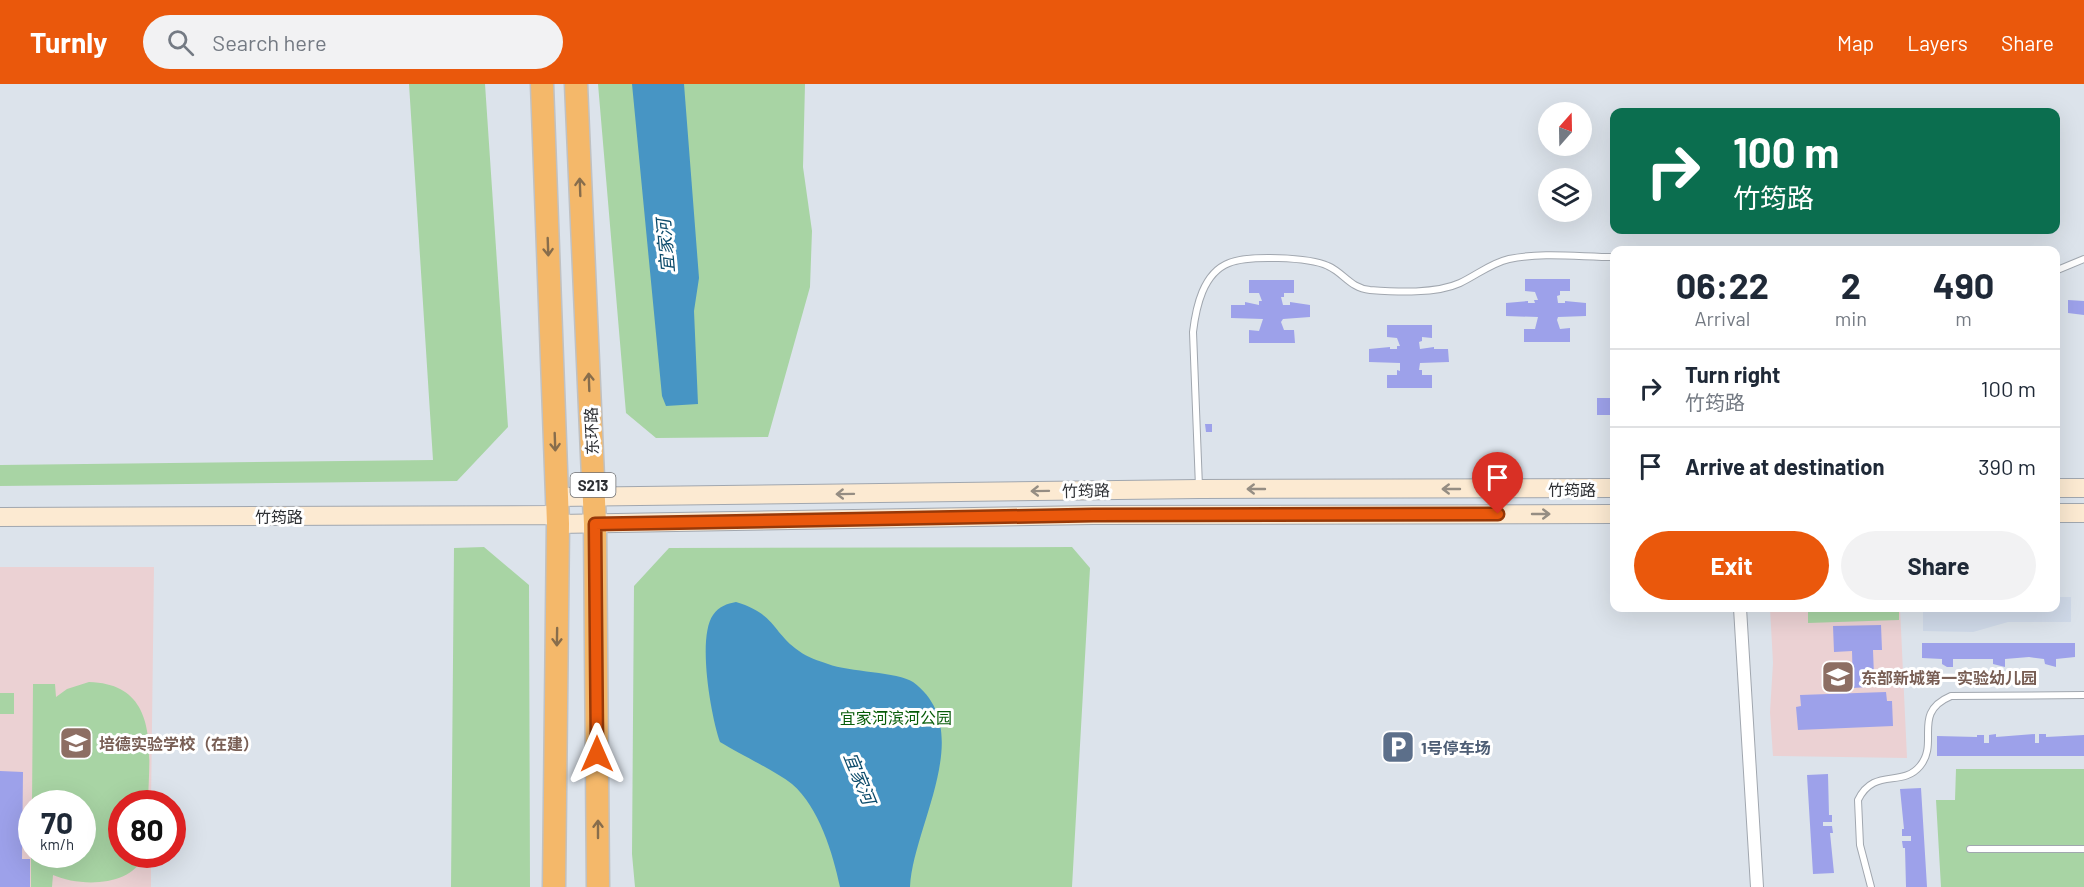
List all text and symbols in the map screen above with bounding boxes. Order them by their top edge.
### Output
search box [143,15,563,69]
text: Turnly [30,25,107,59]
icon: search [164,26,197,59]
text: Search here [212,29,327,55]
text: Map [1837,30,1874,55]
text: Layers [1907,30,1968,55]
text: Share [2001,30,2054,55]
north arrow [1538,102,1592,156]
map controls [1538,102,1592,222]
text: 100 m [1733,126,1839,176]
icon: right [1634,132,1712,210]
button: layers [1538,168,1592,222]
one-way arrow [575,177,586,197]
text: 竹筠路 [1733,181,1814,213]
water label: 宜家河 [651,215,678,274]
one-way arrow [542,237,554,257]
text: 06:22 [1676,263,1769,306]
text: 2 [1841,263,1861,306]
text: 490 [1933,263,1994,306]
text: Arrival [1694,306,1750,330]
text: min [1835,306,1867,330]
text: m [1955,306,1972,330]
text: Turn right [1685,361,1780,387]
one-way arrow [583,372,594,392]
icon: right [1634,372,1667,405]
text: 100 m [1981,375,2036,401]
text: 竹筠路 [1685,390,1745,414]
street label: 东环路 [581,407,601,455]
one-way arrow [550,432,561,452]
icon: arrive [1634,450,1667,483]
pin [1472,452,1523,514]
text: Arrive at destination [1685,453,1884,479]
text: 390 m [1978,453,2036,479]
icon: arrive [1481,461,1514,494]
road number: S213 [570,473,616,497]
street label: 竹筠路 [1062,480,1110,500]
street label: 竹筠路 [1548,480,1596,499]
one-way arrow [1246,483,1266,495]
one-way arrow [1441,483,1461,495]
one-way arrow [1030,485,1050,497]
one-way arrow [835,488,855,500]
street label: 竹筠路 [255,507,303,526]
one-way arrow [1530,508,1550,520]
button: Exit [1634,531,1829,600]
button: Share [1841,531,2036,600]
one-way arrow [551,627,563,647]
school or university icon: 东部新城第一实验幼儿园 [1820,659,1856,695]
place label: 东部新城第一实验幼儿园 [1861,668,2037,687]
park label: 宜家河滨河公园 [840,708,952,727]
position arrow [565,722,629,786]
school or university icon: 培德实验学校（在建） [58,725,94,761]
parking icon: 1号停车场 [1380,729,1416,765]
place label: 培德实验学校（在建） [99,734,259,753]
place label: 1号停车场 [1421,738,1491,757]
water label: 宜家河 [840,749,881,810]
speed limit sign: 80 [108,790,186,868]
text: 70 [41,804,73,840]
one-way arrow [592,819,603,839]
text: km/h [40,835,74,853]

